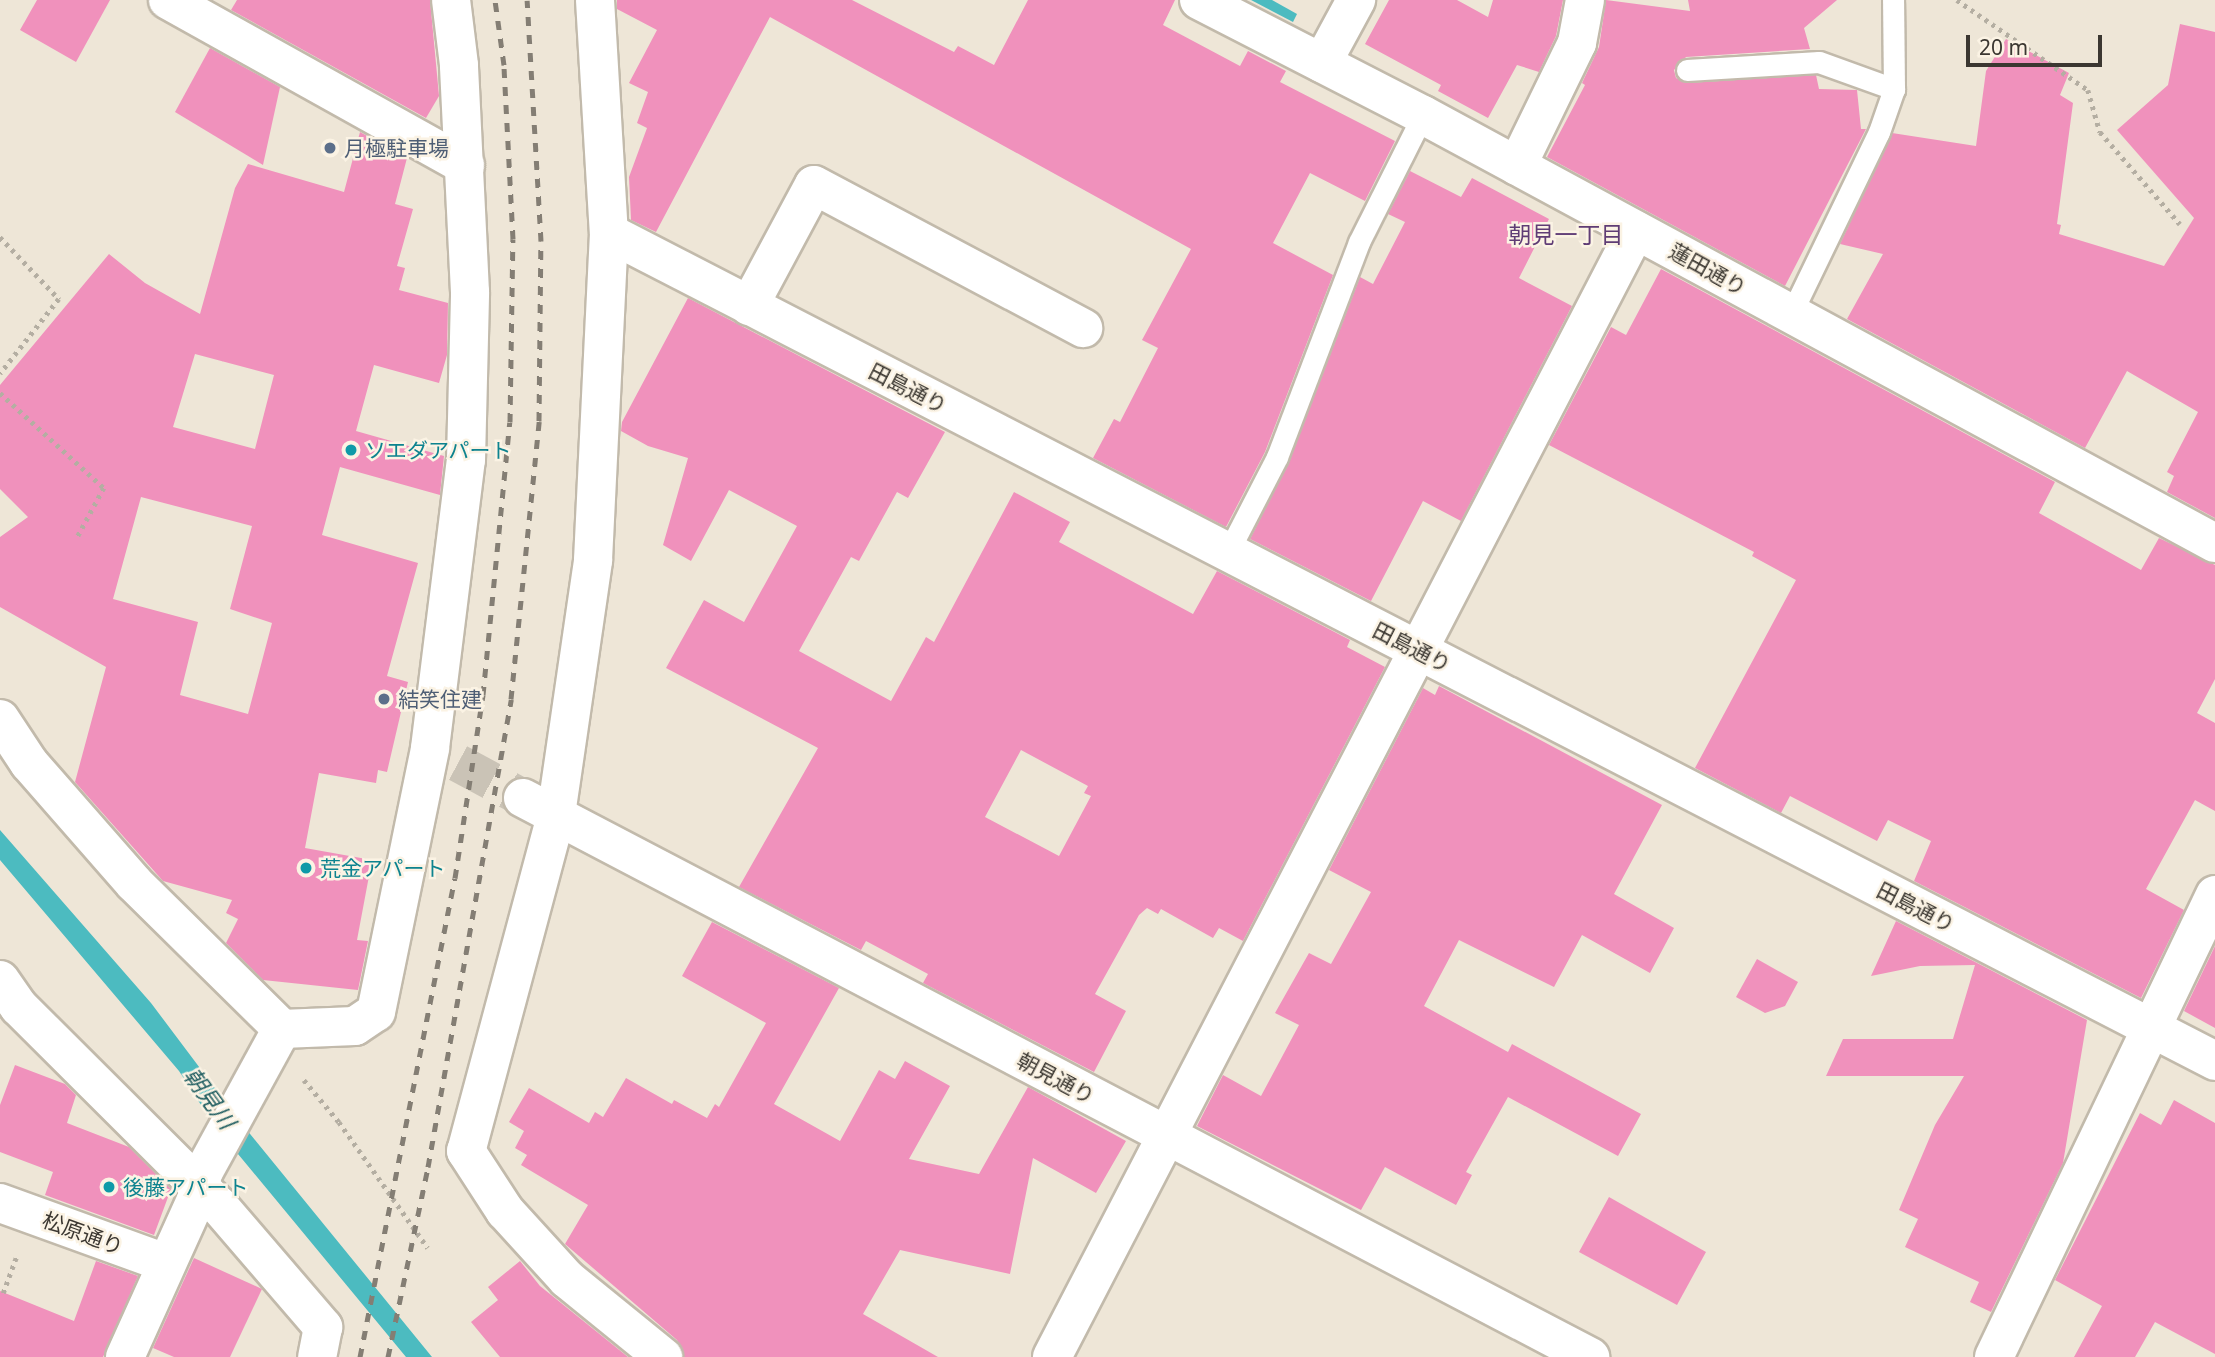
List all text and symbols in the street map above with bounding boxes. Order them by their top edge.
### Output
scale bar [1970,21,2106,65]
text: 20 m [1979,33,2028,61]
place label: 月極駐車場 [344,135,449,161]
marker: 月極駐車場 [322,140,338,156]
district label: 朝見一丁目 [1509,220,1623,248]
street label: 蓮田通り [1665,238,1751,300]
street label: 田島通り [865,358,951,418]
place label: ソエダアパート [365,437,512,463]
marker: ソエダアパート [343,442,359,458]
street label: 田島通り [1369,617,1455,677]
place label: 結笑住建 [398,686,482,712]
marker: 結笑住建 [376,691,392,707]
place label: 荒金アパート [320,855,446,881]
marker: 荒金アパート [298,860,314,876]
street label: 田島通り [1873,877,1959,937]
street label: 朝見通り [1013,1047,1099,1109]
water label: 朝見川 [179,1062,241,1134]
place label: 後藤アパート [123,1174,249,1200]
marker: 後藤アパート [101,1179,117,1195]
street label: 松原通り [39,1207,127,1259]

